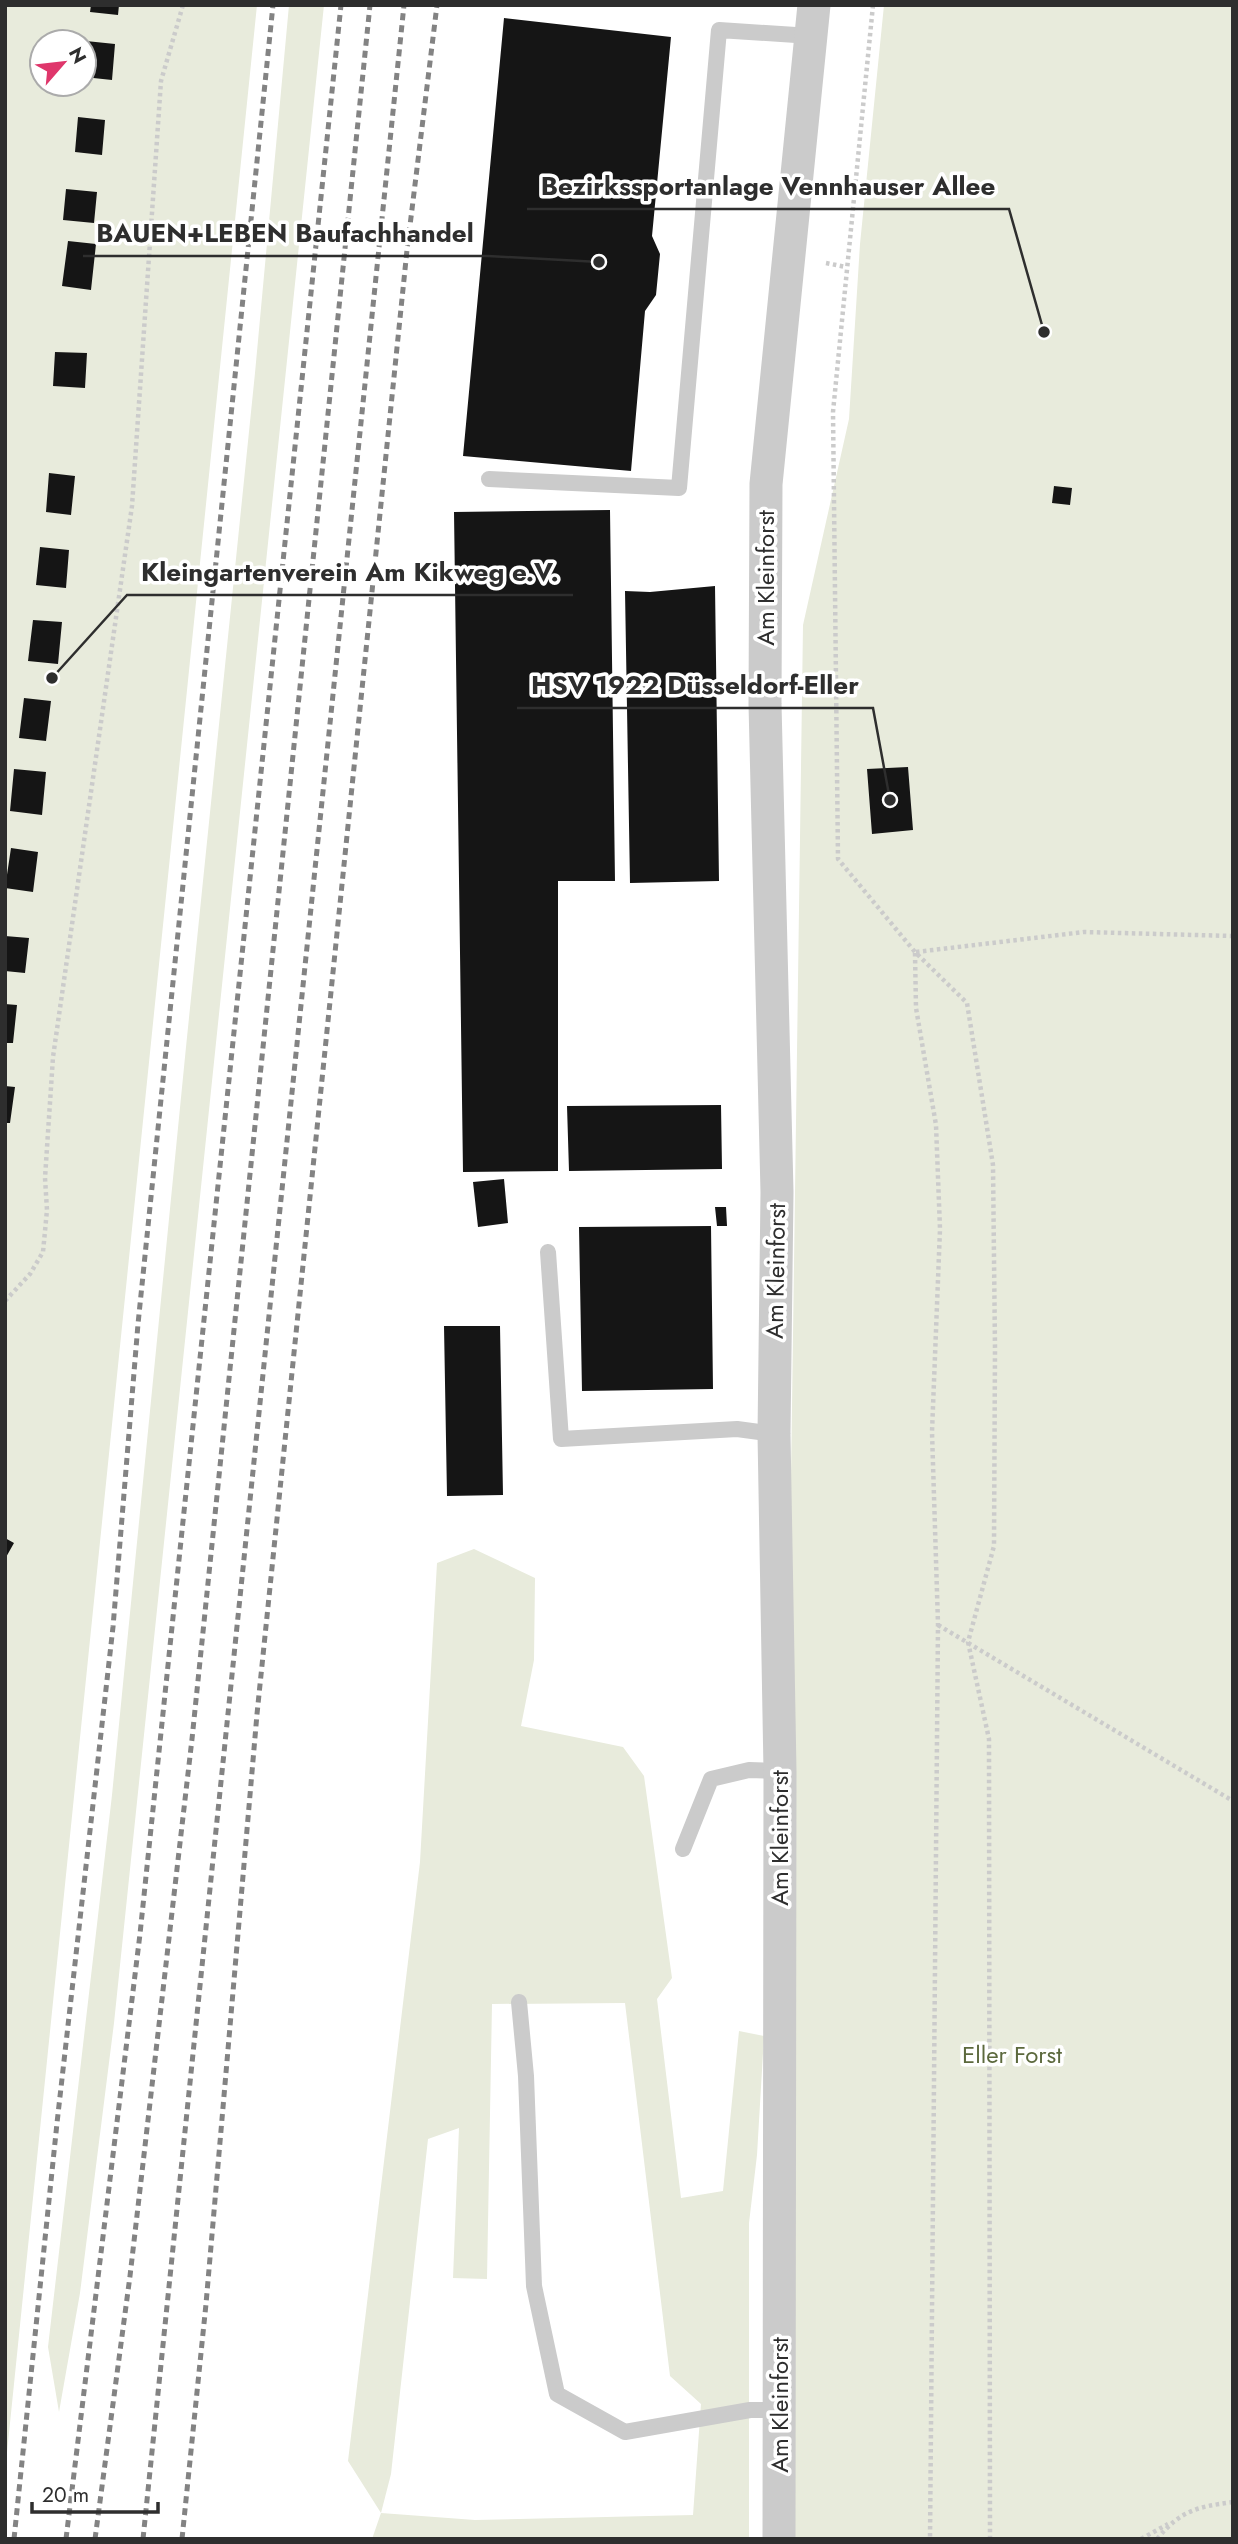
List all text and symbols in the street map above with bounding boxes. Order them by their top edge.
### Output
north arrow [28,28,98,98]
text: N [62,42,93,68]
callout: Bezirkssportanlage Vennhauser Allee [527,162,1009,209]
text: Bezirkssportanlage Vennhauser Allee [541,167,995,205]
callout: BAUEN+LEBEN Baufachhandel [83,209,488,256]
text: BAUEN+LEBEN Baufachhandel [96,214,474,252]
street label: Am Kleinforst [748,510,783,646]
callout: Kleingartenverein Am Kikweg e.V. [127,548,573,595]
text: Kleingartenverein Am Kikweg e.V. [141,553,559,591]
callout: HSV 1922 Düsseldorf-Eller [517,661,873,708]
text: HSV 1922 Düsseldorf-Eller [531,666,859,704]
street label: Am Kleinforst [757,1203,794,1339]
street label: Am Kleinforst [762,1770,797,1906]
park label: Eller Forst [962,2037,1062,2072]
street label: Am Kleinforst [762,2337,797,2473]
scale bar [32,2470,158,2514]
text: 20 m [42,2480,89,2510]

